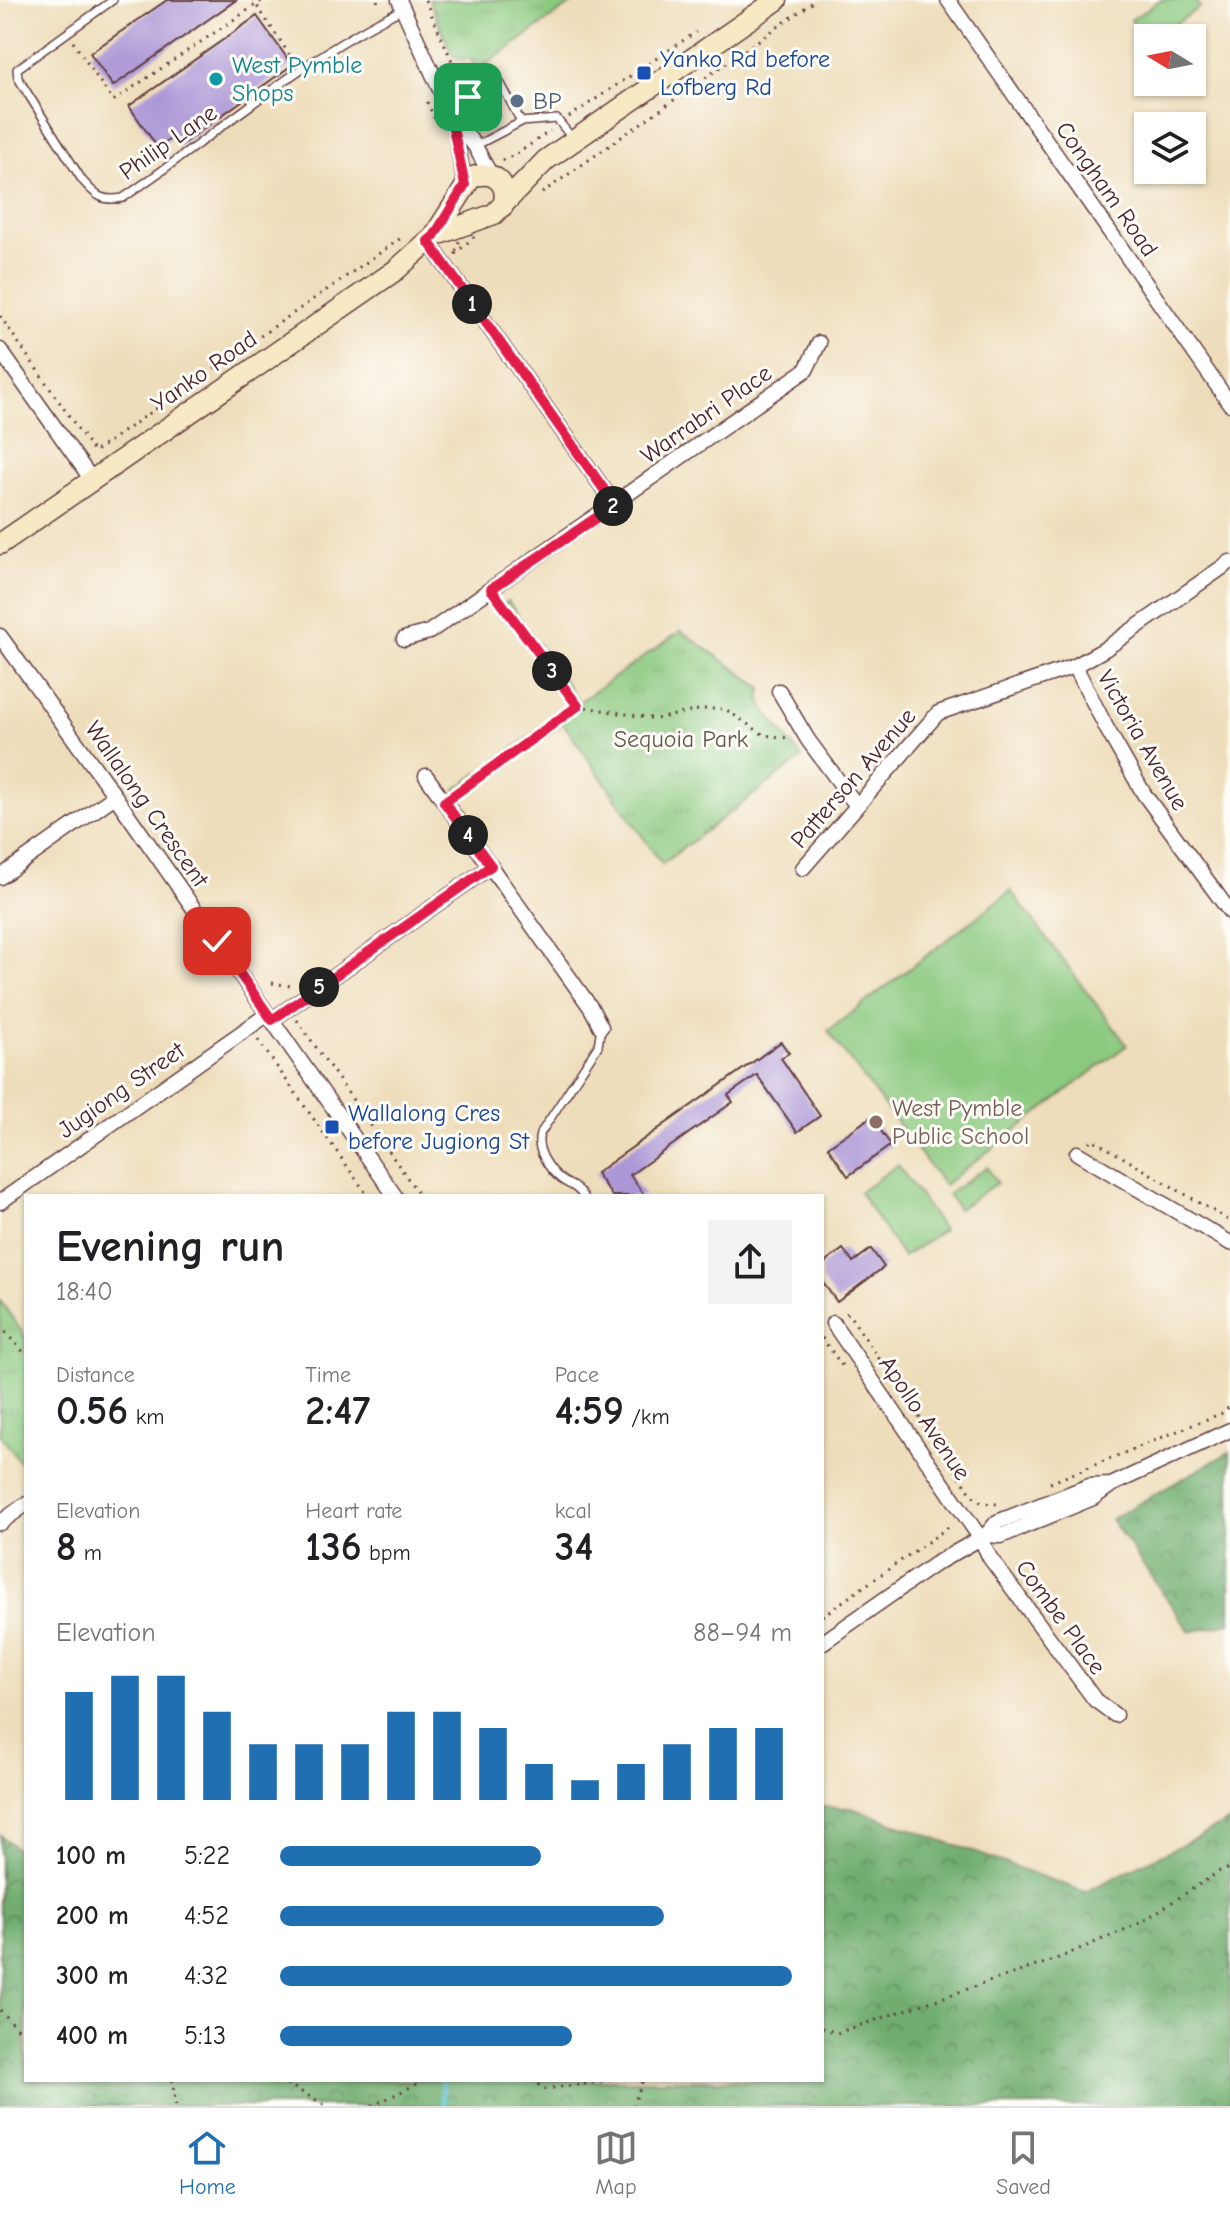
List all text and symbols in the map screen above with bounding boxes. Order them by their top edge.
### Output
north arrow [1134,24,1206,96]
map controls [1134,24,1206,184]
place label: Yanko Rd before Lofberg Rd [660,45,830,101]
place label: West Pymble Shops [232,51,362,107]
pin [434,63,502,131]
marker: Yanko Rd before Lofberg Rd [635,64,653,82]
marker: West Pymble Shops [207,70,225,88]
icon: arrive [446,75,490,119]
place label: BP [533,87,561,115]
marker: BP [508,92,526,110]
street label: Philip Lane [114,98,222,186]
button: layers [1134,112,1206,184]
street label: Congham Road [1050,116,1164,262]
pin: 1 [452,284,492,324]
text: 1 [468,291,476,317]
street label: Yanko Road [146,325,262,417]
street label: Warrabri Place [635,359,777,469]
pin: 2 [593,486,633,526]
text: 2 [608,493,618,519]
pin: 3 [532,651,572,691]
text: 3 [547,658,557,684]
street label: Victoria Avenue [1092,665,1194,815]
street label: Patterson Avenue [785,702,921,854]
street label: Wallalong Crescent [79,716,215,893]
park label: Sequoia Park [614,725,749,753]
pin: 4 [448,815,488,855]
text: 4 [463,822,473,848]
pin [183,907,251,975]
icon: check [195,919,239,963]
pin: 5 [299,967,339,1007]
text: 5 [313,974,325,1000]
street label: Jugiong Street [52,1035,191,1144]
place label: West Pymble Public School [892,1094,1029,1150]
place label: Wallalong Cres before Jugiong St [348,1099,530,1155]
marker: West Pymble Public School [867,1113,885,1131]
marker: Wallalong Cres before Jugiong St [323,1118,341,1136]
button: share [708,1220,792,1304]
text: Evening run [56,1221,284,1272]
text: 18:40 [56,1277,113,1307]
street label: Apollo Avenue [873,1351,977,1485]
text: Distance [56,1362,135,1388]
text: Time [305,1362,351,1388]
text: Pace [555,1362,599,1388]
text: 0.56 [56,1388,128,1434]
text: 2:47 [305,1388,370,1434]
text: 4:59 [555,1388,624,1434]
text: km [128,1404,164,1430]
text: /km [624,1404,670,1430]
text: Elevation [56,1498,140,1524]
text: Heart rate [305,1498,402,1524]
text: kcal [555,1498,592,1524]
text: 8 [56,1524,76,1570]
text: 136 [305,1524,362,1570]
text: 34 [555,1524,593,1570]
text: m [76,1540,102,1566]
text: bpm [362,1540,411,1566]
street label: Combe Place [1010,1554,1112,1680]
text: Elevation [56,1618,156,1648]
text: 88–94 m [693,1618,792,1648]
text: 100 m [56,1841,126,1871]
text: 5:22 [184,1841,230,1871]
text: 200 m [56,1901,129,1931]
text: 4:52 [184,1901,229,1931]
text: 300 m [56,1961,129,1991]
text: 4:32 [184,1961,228,1991]
text: 400 m [56,2021,128,2051]
text: 5:13 [184,2021,226,2051]
tab: Home [179,2126,236,2200]
tab: Map [594,2126,638,2200]
tab: Saved [996,2126,1051,2200]

